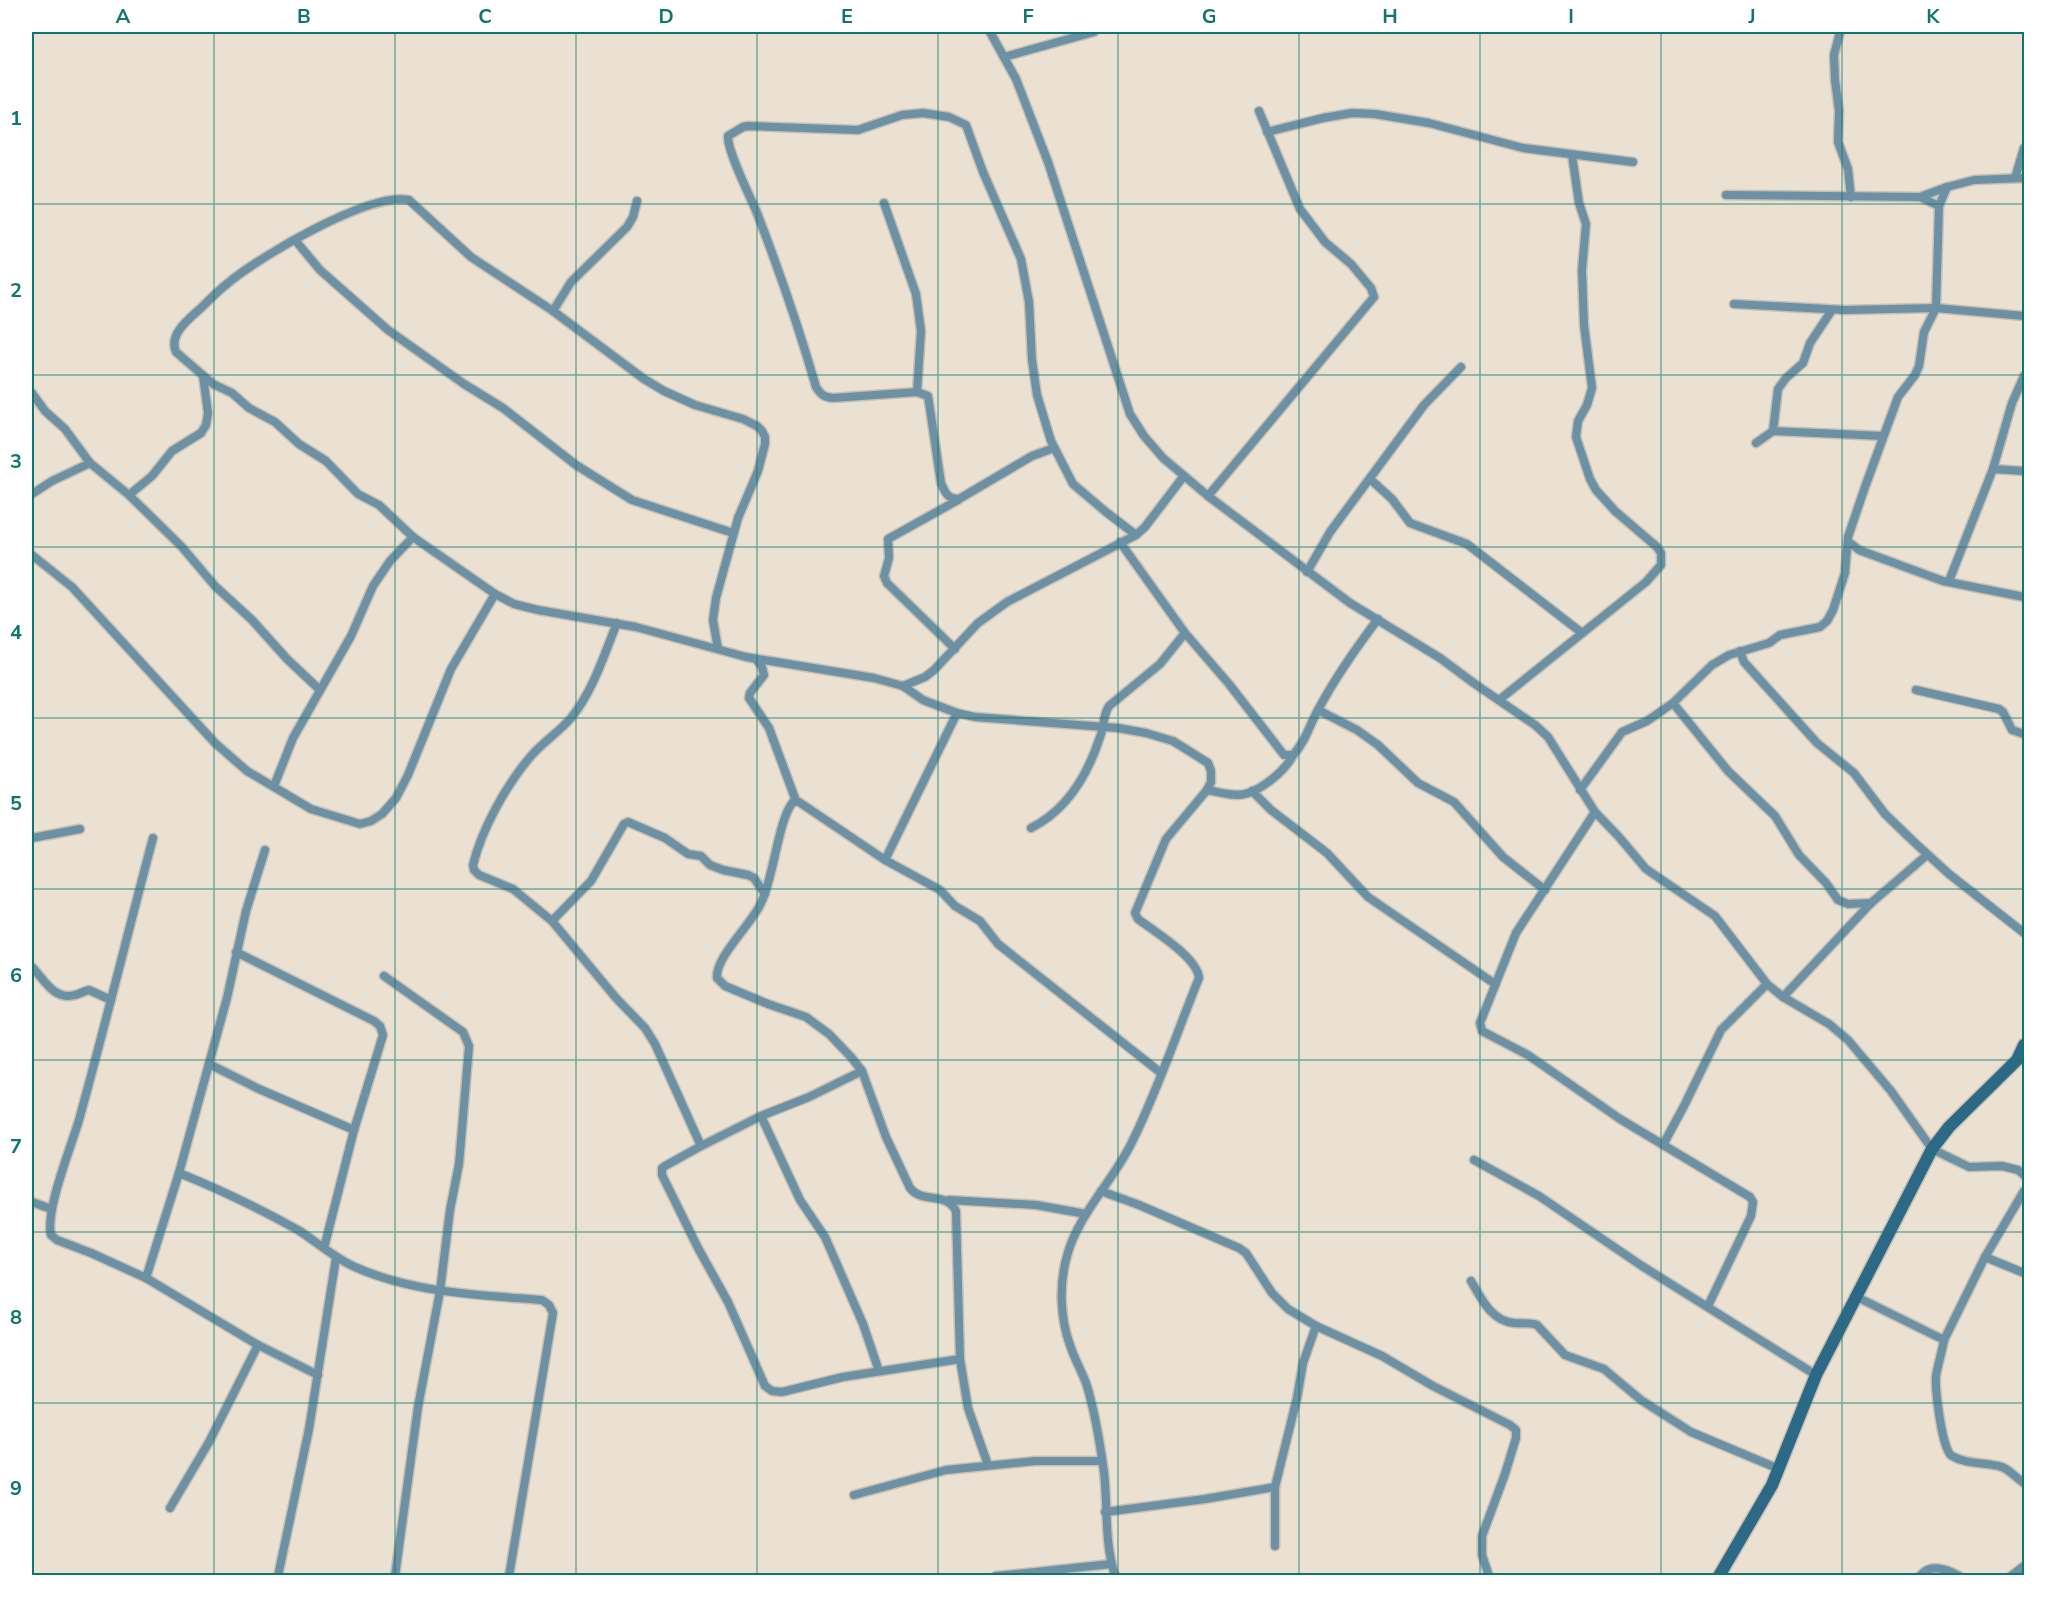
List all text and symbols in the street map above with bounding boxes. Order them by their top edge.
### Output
text: A [116,3,131,30]
text: B [297,3,311,30]
text: C [478,3,492,30]
text: D [658,3,674,30]
text: E [841,3,853,30]
text: F [1022,3,1034,30]
text: G [1202,3,1216,30]
text: H [1382,3,1398,30]
text: I [1568,3,1574,30]
text: J [1747,3,1756,30]
text: K [1926,3,1940,30]
text: 1 [10,105,22,132]
text: 2 [10,277,22,304]
text: 3 [10,448,22,475]
text: 4 [10,619,22,646]
text: 5 [10,790,22,817]
text: 6 [10,962,22,989]
text: 7 [10,1133,22,1160]
text: 8 [10,1304,22,1331]
text: 9 [10,1475,22,1502]

